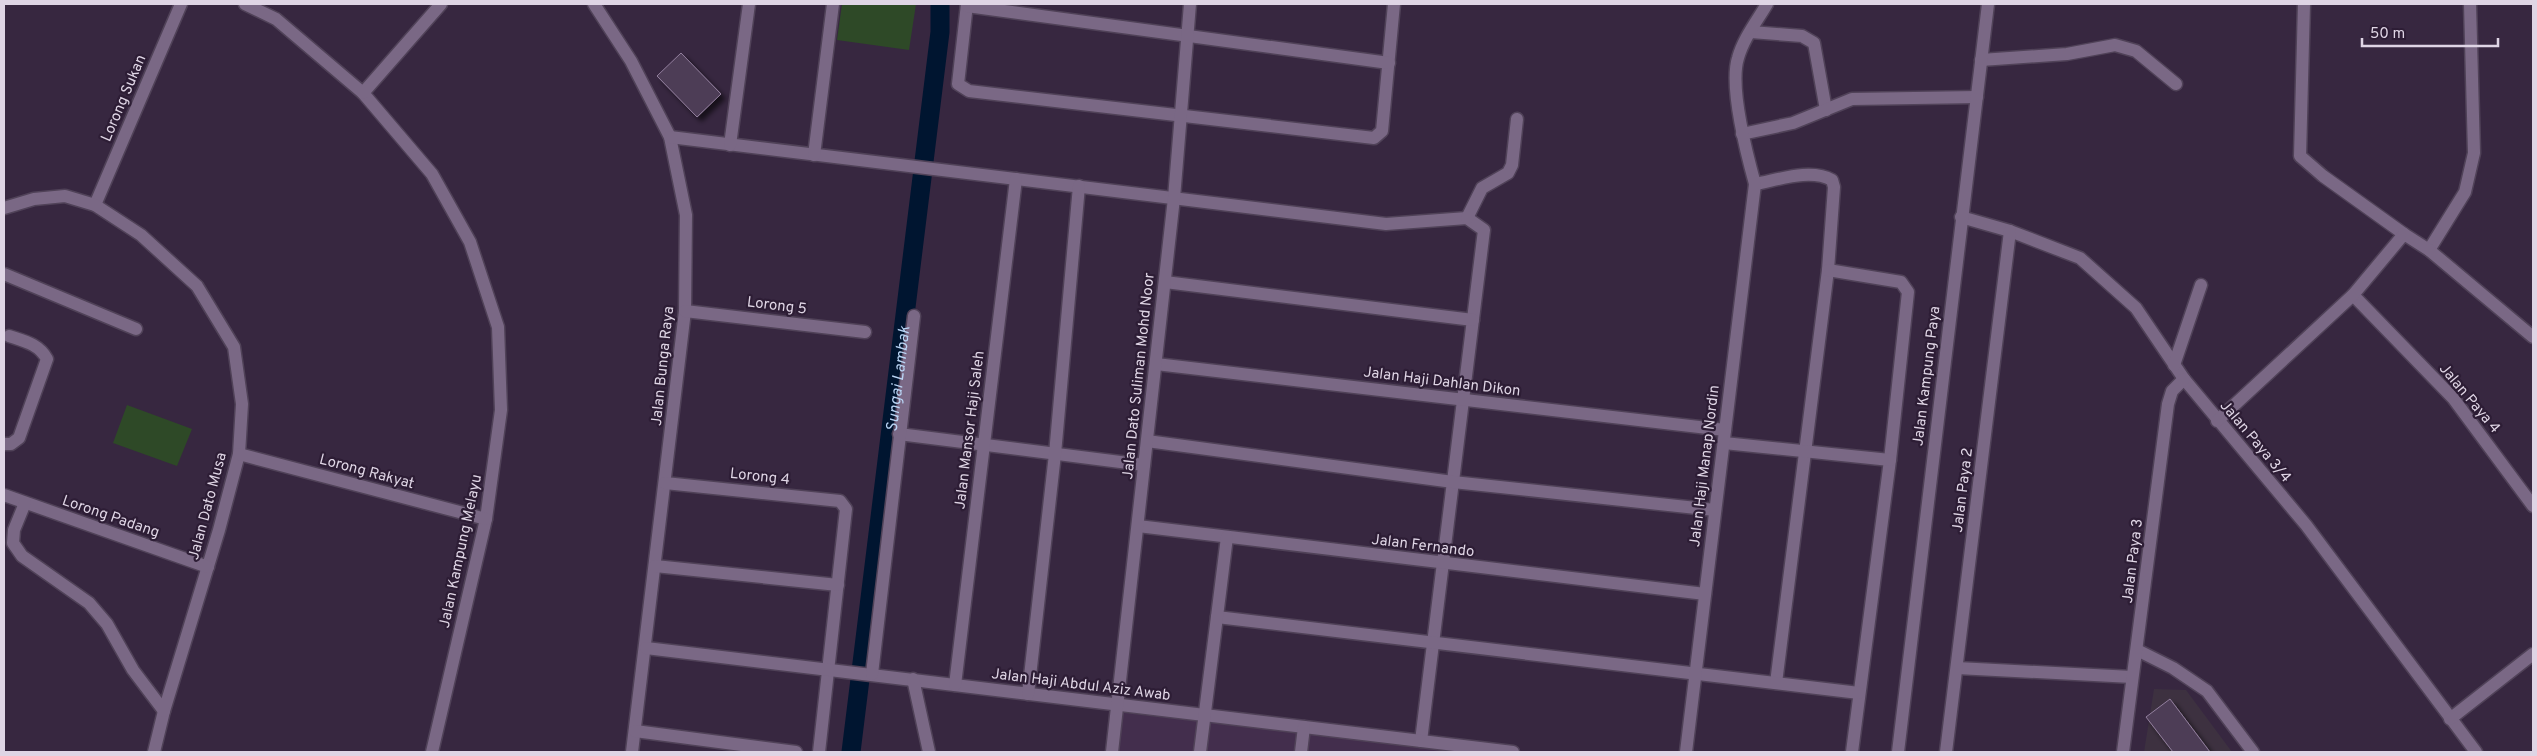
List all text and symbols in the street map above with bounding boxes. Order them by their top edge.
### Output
scale bar [2362,15,2498,47]
text: 50 m [2370,25,2405,44]
street label: Lorong Sukan [98,52,151,145]
street label: Jalan Dato Suliman Mohd Noor [1119,272,1160,480]
street label: Lorong 5 [746,293,808,320]
street label: Jalan Bunga Raya [648,305,679,427]
street label: Jalan Kampung Paya [1909,305,1946,447]
water label: Sungai Lambak [883,324,916,433]
street label: Jalan Mansor Haji Saleh [951,350,990,511]
street label: Jalan Paya 4 [2434,360,2504,438]
street label: Jalan Haji Dahlan Dikon [1362,363,1521,402]
street label: Jalan Haji Manap Nordin [1686,384,1725,548]
street label: Jalan Paya 3/4 [2215,397,2295,487]
street label: Jalan Paya 2 [1949,447,1978,534]
street label: Jalan Dato Musa [185,451,232,562]
street label: Lorong Rakyat [317,451,416,494]
street label: Lorong 4 [729,465,791,490]
street label: Jalan Kampung Melayu [436,473,487,630]
street label: Lorong Padang [59,492,162,543]
street label: Jalan Paya 3 [2119,518,2148,605]
street label: Jalan Fernando [1370,531,1475,562]
street label: Jalan Haji Abdul Aziz Awab [990,665,1171,706]

